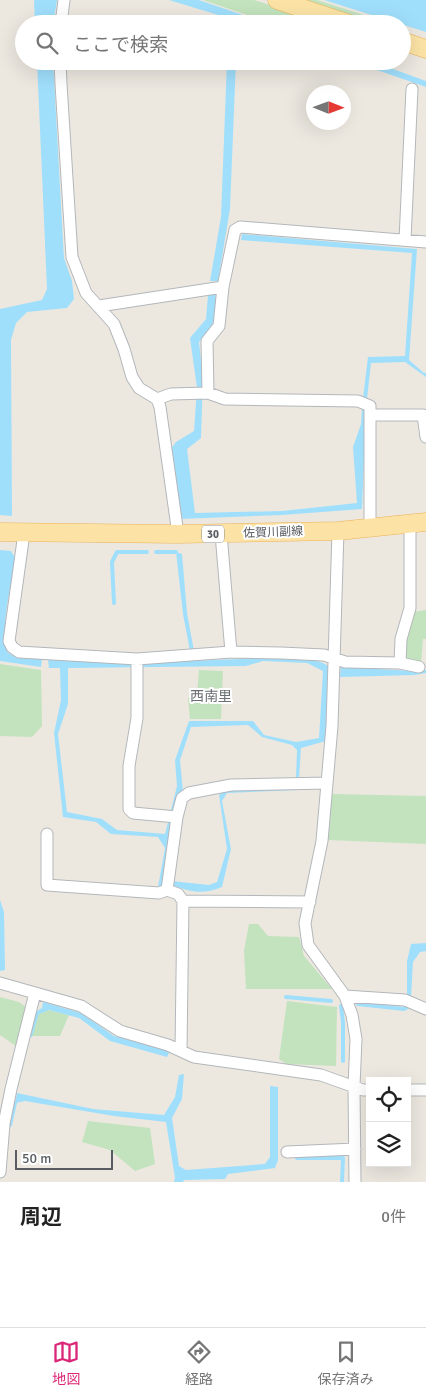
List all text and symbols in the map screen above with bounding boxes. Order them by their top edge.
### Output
search box [15,15,411,70]
icon: search [33,29,61,57]
text: ここで検索 [73,33,168,57]
north arrow [306,85,351,130]
street label: 佐賀川副線 [243,524,303,541]
road number: 30 [202,526,224,542]
district label: 西南里 [190,688,232,705]
map controls [366,1077,411,1167]
button: locate [366,1077,411,1122]
button: layers [366,1122,411,1167]
scale bar [15,1147,112,1170]
text: 50 m [22,1150,51,1167]
text: 周辺 [20,1204,62,1230]
text: 0件 [381,1207,406,1227]
tab: 地図 [52,1338,80,1388]
tab: 経路 [185,1338,213,1388]
tab: 保存済み [318,1338,374,1388]

